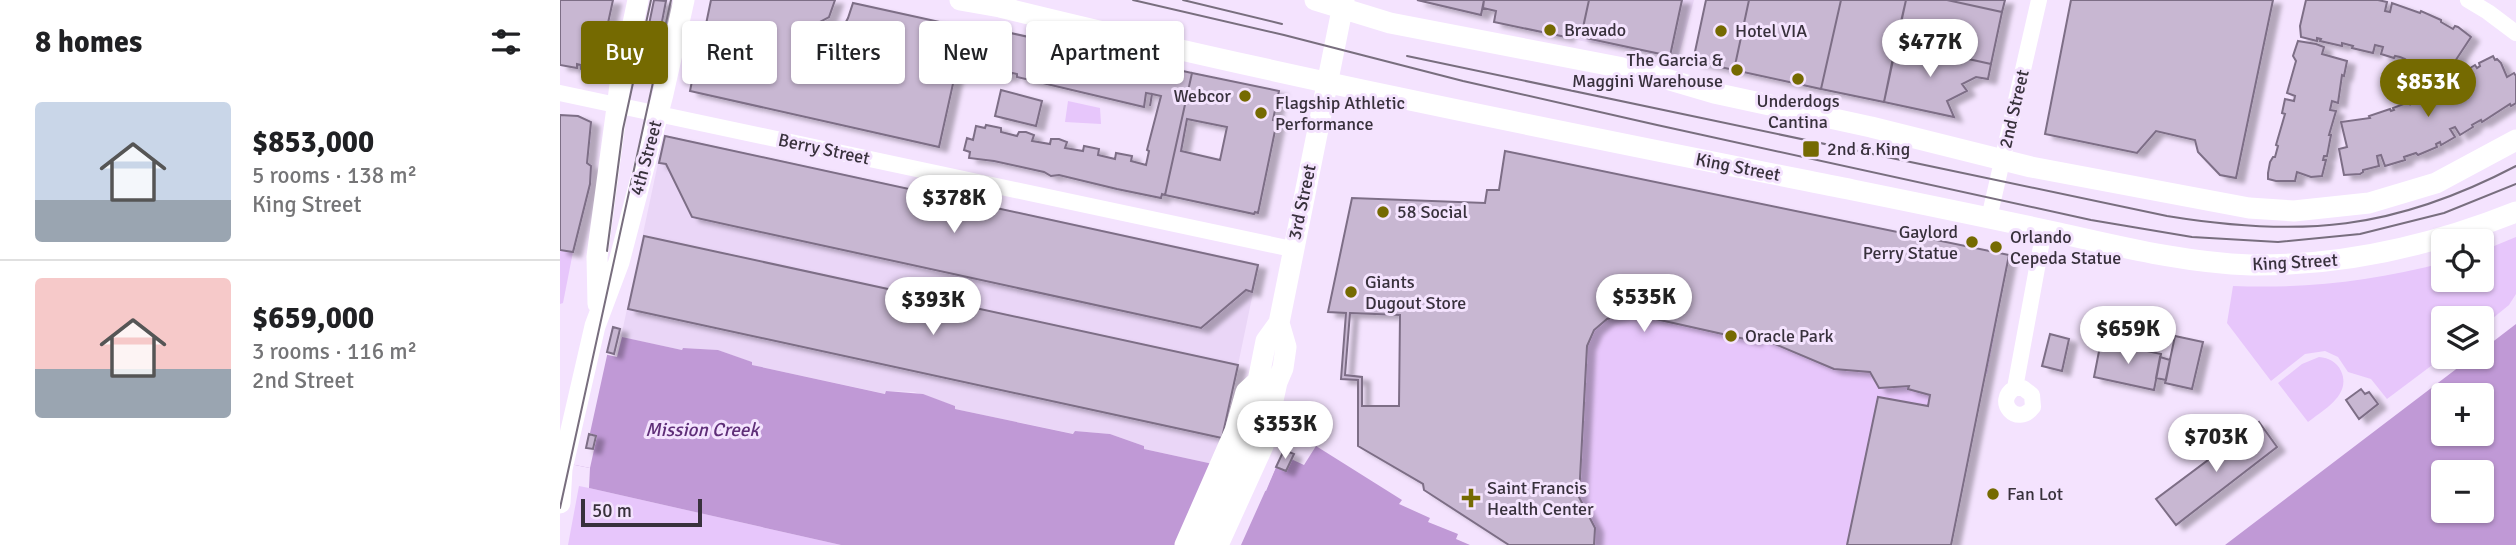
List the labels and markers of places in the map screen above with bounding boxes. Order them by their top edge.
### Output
place label: Bravado [1564,19,1626,41]
place label: Hotel VIA [1735,20,1807,42]
pin: $477K [1881,20,1979,79]
marker: Bravado [1542,22,1558,38]
marker: Hotel VIA [1713,23,1729,39]
place label: The Garcia & Maggini Warehouse [1572,49,1723,92]
pin: $853K [2379,60,2477,119]
marker: The Garcia & Maggini Warehouse [1729,62,1745,78]
marker: Underdogs Cantina [1790,71,1806,87]
place label: Webcor [1174,85,1231,107]
marker: Webcor [1237,88,1253,104]
place label: Underdogs Cantina [1756,90,1840,133]
place label: Flagship Athletic Performance [1275,92,1405,135]
marker: Flagship Athletic Performance [1253,105,1269,121]
place label: 2nd & King [1827,138,1910,160]
marker: 2nd & King [1801,139,1821,159]
pin: $378K [905,176,1003,235]
place label: 58 Social [1397,201,1468,223]
marker: 58 Social [1375,204,1391,220]
place label: Gaylord Perry Statue [1863,221,1958,264]
place label: Orlando Cepeda Statue [2010,226,2121,269]
marker: Gaylord Perry Statue [1964,234,1980,250]
marker: Orlando Cepeda Statue [1988,239,2004,255]
place label: Giants Dugout Store [1365,271,1466,314]
pin: $535K [1595,274,1693,334]
pin: $393K [884,278,982,337]
marker: Giants Dugout Store [1343,284,1359,300]
pin: $659K [2079,306,2177,366]
place label: Oracle Park [1745,325,1834,347]
marker: Oracle Park [1723,328,1739,344]
pin: $353K [1236,402,1334,461]
pin: $703K [2167,414,2265,474]
place label: Saint Francis Health Center [1487,477,1594,520]
place label: Fan Lot [2007,483,2063,505]
marker: Fan Lot [1985,486,2001,502]
marker: Saint Francis Health Center [1461,488,1481,508]

